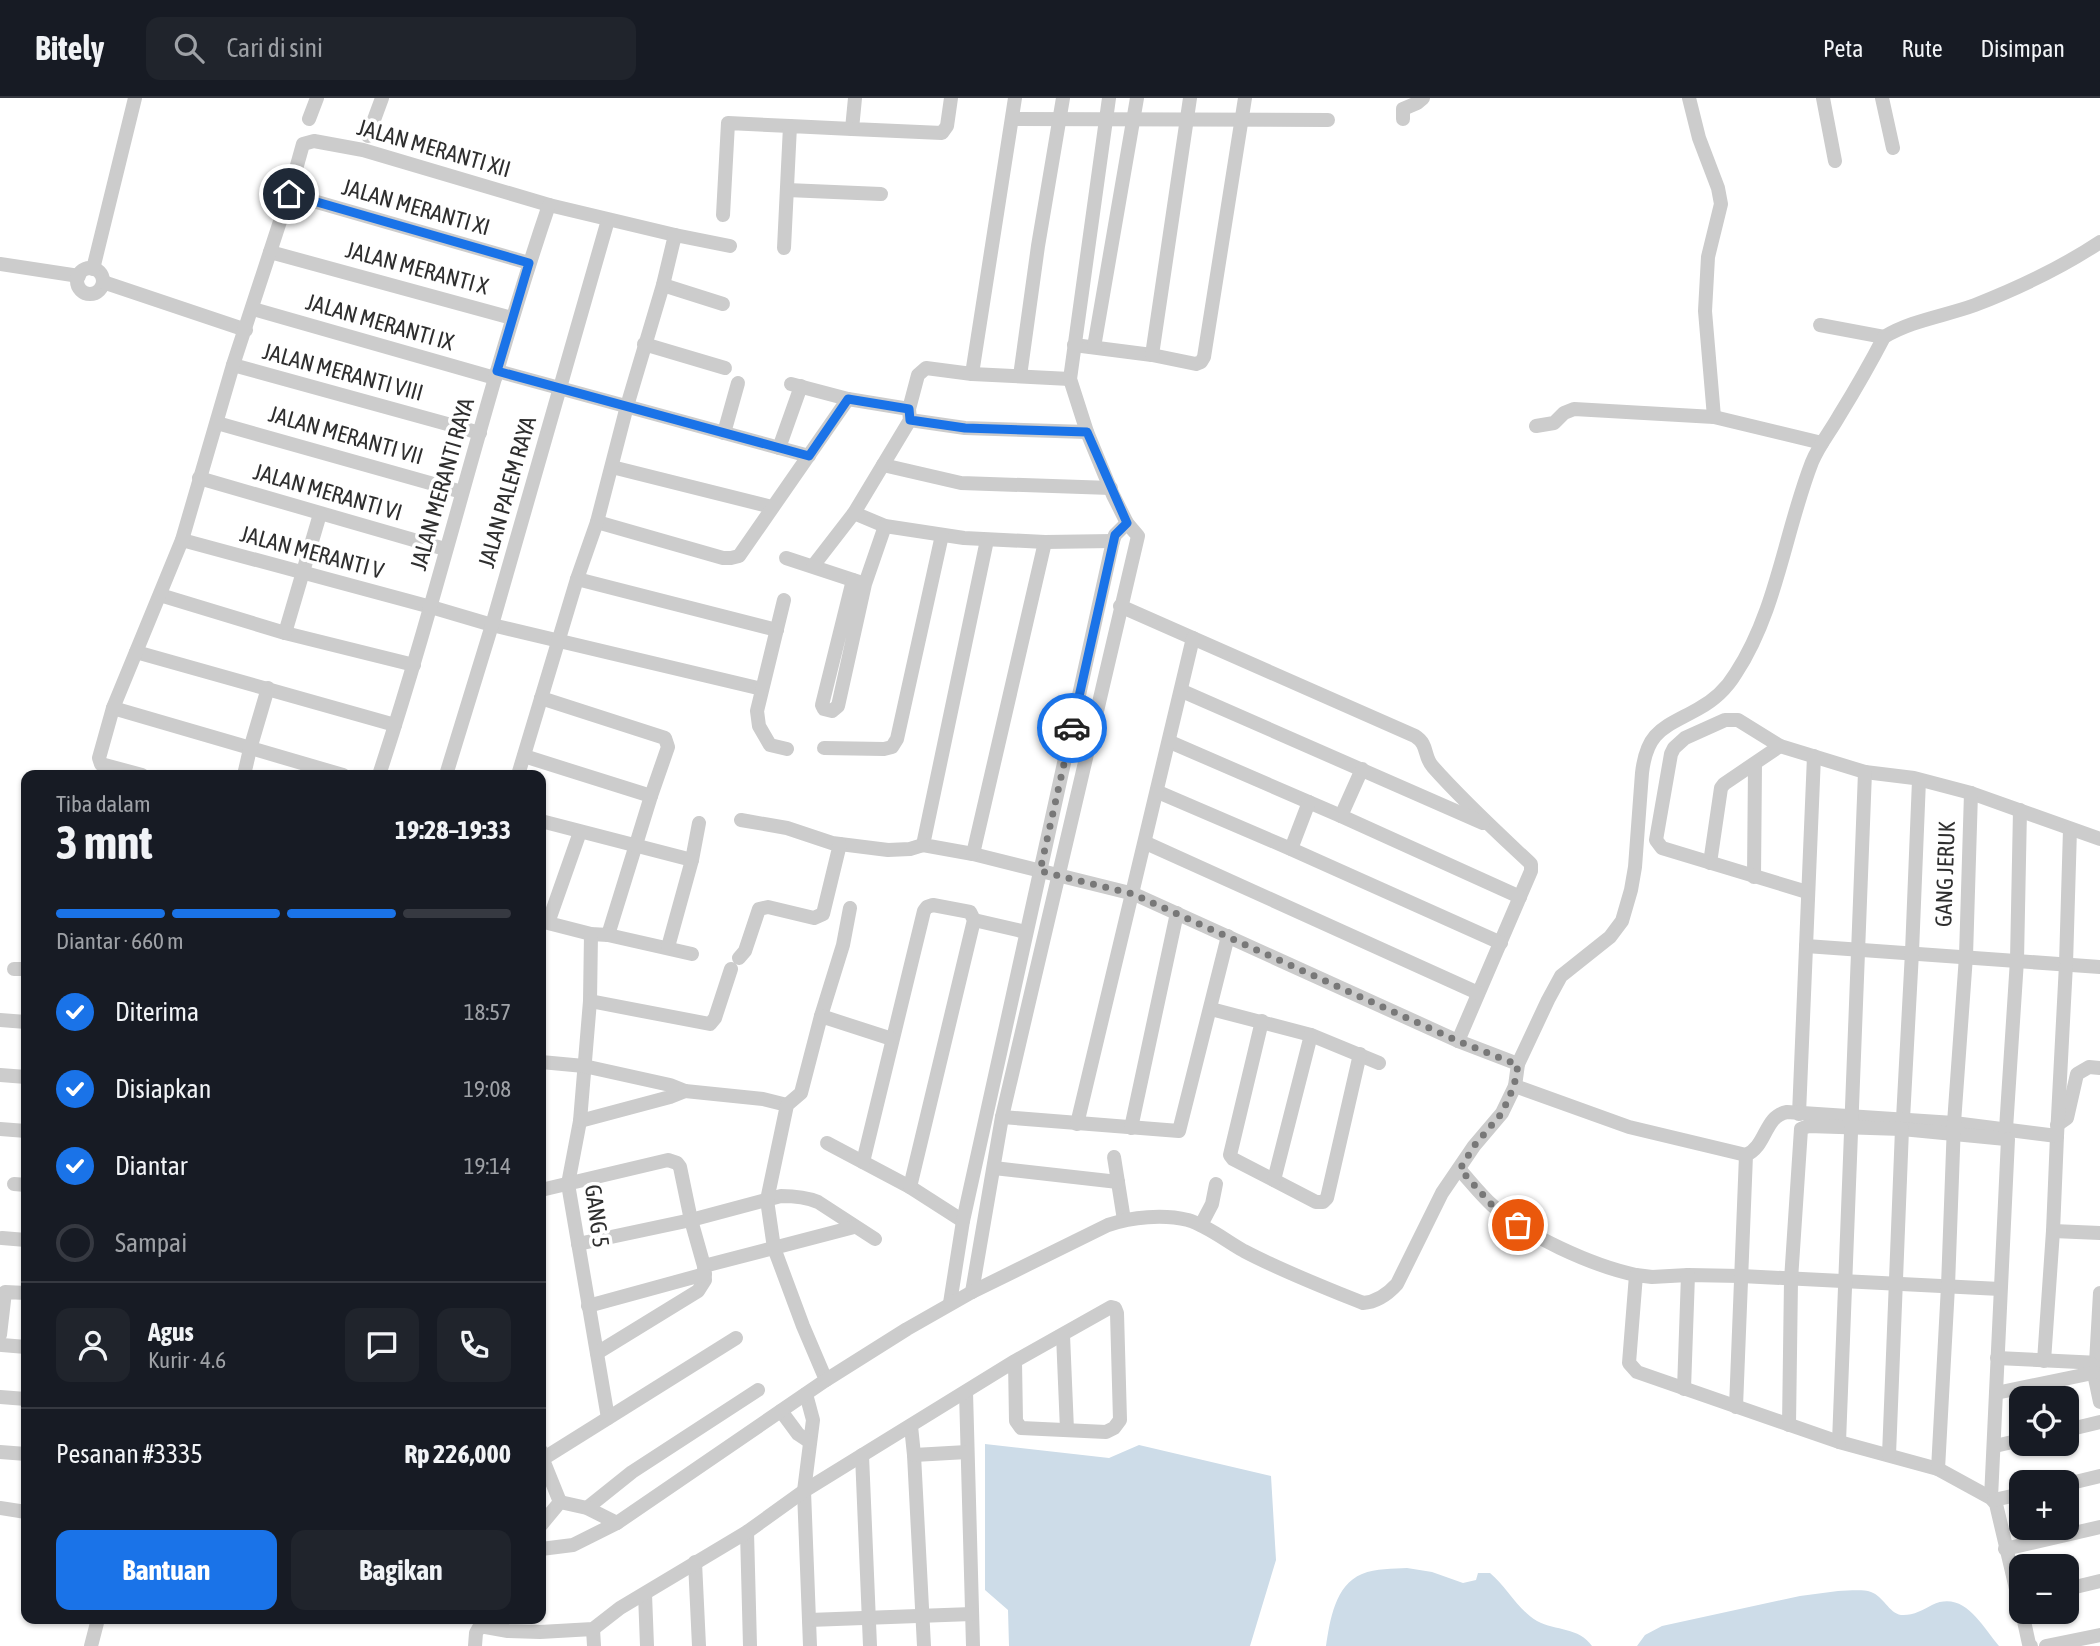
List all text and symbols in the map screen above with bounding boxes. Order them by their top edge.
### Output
search box [146,17,636,80]
text: Bitely [35,29,104,67]
icon: search [170,29,208,67]
text: Cari di sini [226,33,323,63]
text: Peta [1823,35,1863,62]
text: Rute [1901,35,1943,62]
text: Disimpan [1981,35,2065,62]
street label: JALAN MERANTI XII [354,114,514,182]
pin [259,164,319,224]
street label: JALAN MERANTI XI [339,173,493,241]
icon: home [270,175,308,213]
street label: JALAN MERANTI X [343,236,492,300]
street label: JALAN MERANTI IX [303,288,457,356]
street label: JALAN MERANTI VIII [260,338,426,406]
street label: JALAN MERANTI RAYA [405,394,479,573]
street label: JALAN MERANTI VII [266,401,426,469]
street label: JALAN PALEM RAYA [473,413,541,571]
street label: JALAN MERANTI VI [251,458,405,526]
street label: JALAN MERANTI V [237,520,387,584]
courier [1037,693,1107,763]
icon: car [1053,709,1091,747]
text: Tiba dalam [56,791,151,817]
text: 19:28–19:33 [395,815,511,845]
text: 3 mnt [56,816,153,869]
street label: GANG JERUK [1930,820,1960,927]
text: Diantar · 660 m [56,928,184,954]
icon: check [56,993,94,1031]
text: Diterima [115,997,199,1027]
text: 18:57 [464,999,511,1025]
icon: check [56,1070,94,1108]
text: Disiapkan [115,1074,211,1104]
text: 19:08 [463,1076,511,1102]
icon: check [56,1147,94,1185]
text: Diantar [115,1151,188,1181]
text: 19:14 [464,1153,511,1179]
street label: GANG 5 [580,1183,614,1249]
pin [1488,1195,1548,1255]
icon: bag [1499,1206,1537,1244]
text: Sampai [115,1228,187,1258]
button: person [56,1308,130,1382]
button: chat [345,1308,419,1382]
button: phone [437,1308,511,1382]
text: Agus [148,1317,194,1347]
text: Kurir · 4.6 [148,1347,226,1373]
map controls [2009,1386,2079,1624]
button: locate [2009,1386,2079,1456]
text: Pesanan #3335 [56,1439,203,1469]
text: Rp 226,000 [404,1439,511,1469]
button: + [2009,1470,2079,1540]
button: Bantuan [56,1530,277,1610]
button: Bagikan [291,1530,511,1610]
button: − [2009,1554,2079,1624]

